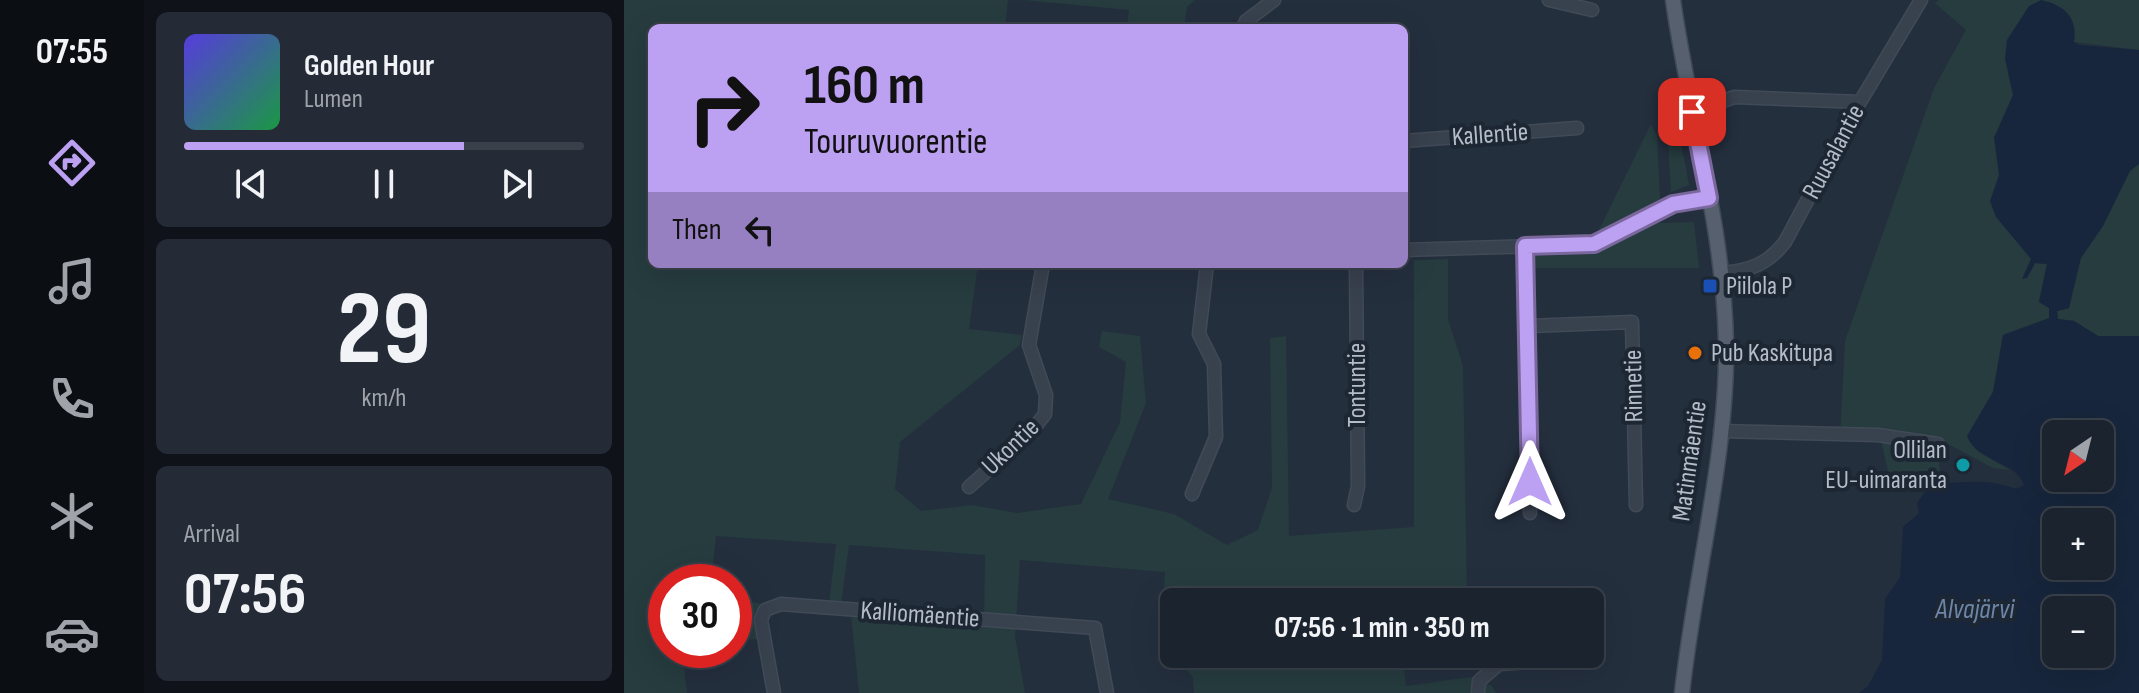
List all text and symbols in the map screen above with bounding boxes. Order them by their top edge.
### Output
text: 07:55 [36,31,108,74]
text: Golden Hour [304,48,434,84]
text: 160 m [804,53,925,120]
icon: right [672,56,776,160]
pin [1658,78,1726,146]
text: Lumen [304,84,363,115]
icon: arrive [1670,90,1714,134]
street label: Ruusalantie [1796,100,1872,204]
street label: Kallentie [1451,117,1529,153]
text: Touruvuorentie [804,121,988,164]
icon: directions [44,135,100,191]
icon: previous [229,162,273,206]
icon: pause [362,162,406,206]
icon: next [495,162,539,206]
icon: left [738,208,782,252]
text: Then [672,212,722,248]
icon: music [44,253,100,309]
text: 29 [337,268,431,393]
place label: Piilola P [1726,271,1792,302]
marker: Piilola P [1701,277,1719,295]
place label: Pub Kaskitupa [1711,338,1833,369]
street label: Tontuntie [1342,343,1373,427]
marker: Pub Kaskitupa [1686,344,1704,362]
street label: Rinnetie [1618,349,1650,423]
icon: phone [44,371,100,427]
text: km/h [362,383,406,414]
street label: Matinmäentie [1666,399,1714,523]
street label: Ukontie [976,412,1046,482]
north arrow [2042,420,2114,492]
map controls [2042,420,2114,668]
place label: Ollilan EU-uimaranta [1825,435,1947,496]
position arrow [1488,440,1572,524]
marker: Ollilan EU-uimaranta [1954,456,1972,474]
icon: climate [44,488,100,544]
button: + [2042,508,2114,580]
text: Arrival [184,519,240,550]
text: 07:56 [184,559,306,631]
speed limit sign: 30 [648,564,752,668]
water label: Alvajärvi [1935,593,2015,626]
street label: Kalliomäentie [859,595,981,635]
button: − [2042,596,2114,668]
icon: car [44,606,100,662]
text: 07:56 · 1 min · 350 m [1274,610,1490,646]

